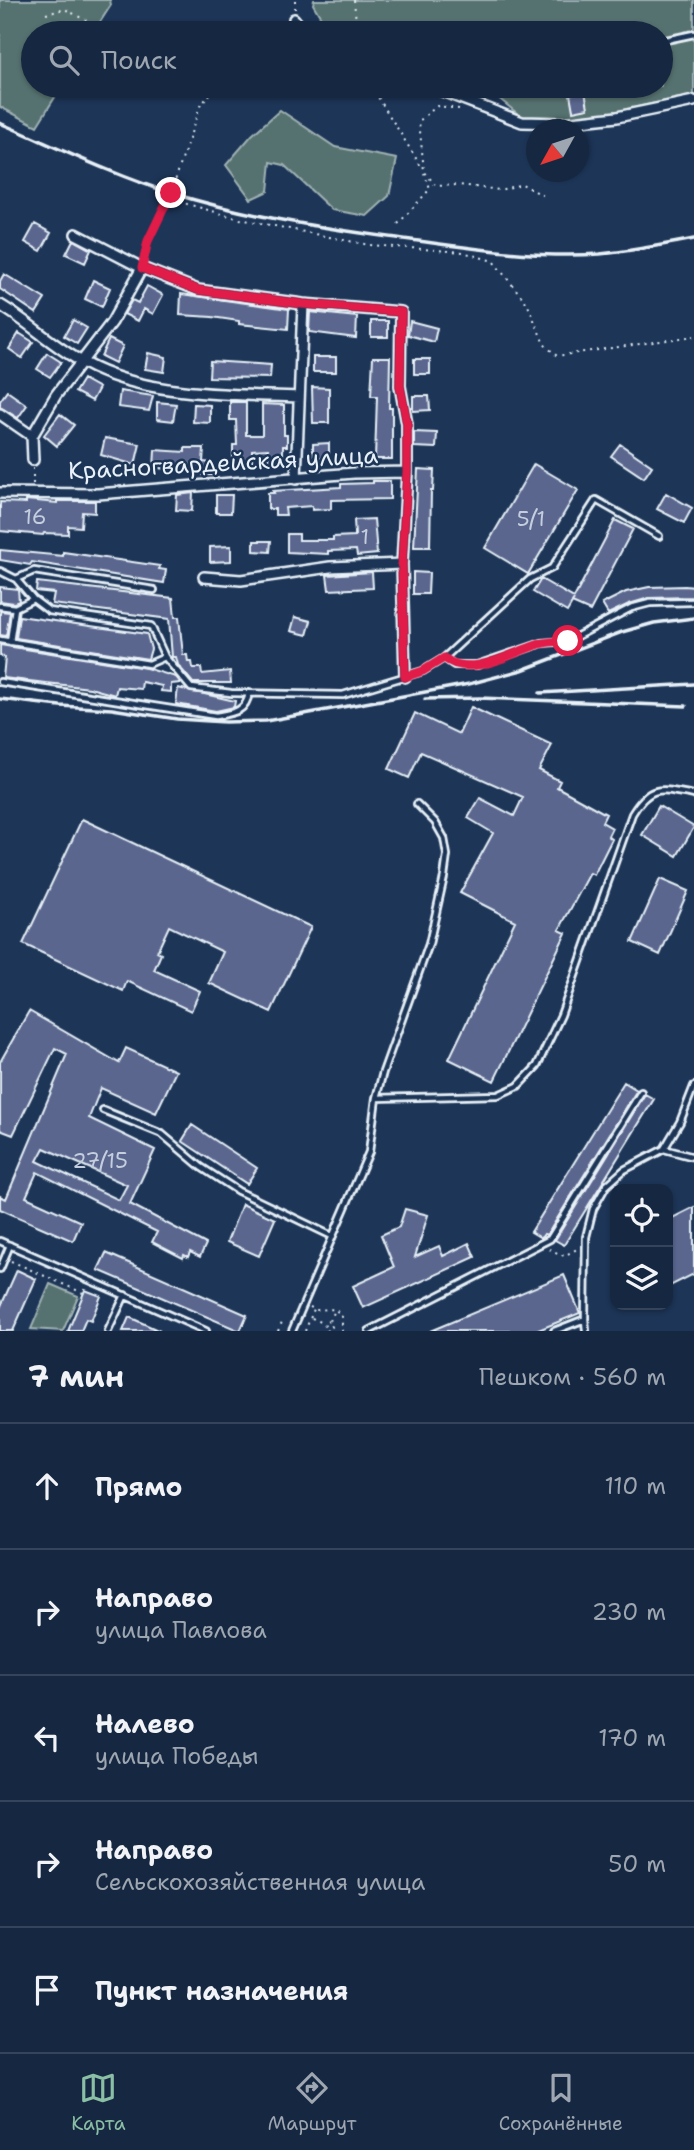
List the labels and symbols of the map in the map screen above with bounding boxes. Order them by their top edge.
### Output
north arrow [526,119,589,182]
route end [155,177,186,208]
street label: Красногвардейская улица [67,439,379,487]
house number: 16 [24,503,46,531]
house number: 5/1 [517,505,545,533]
house number: 1 [361,523,369,551]
route start [552,625,583,656]
house number: 27/15 [72,1147,128,1175]

